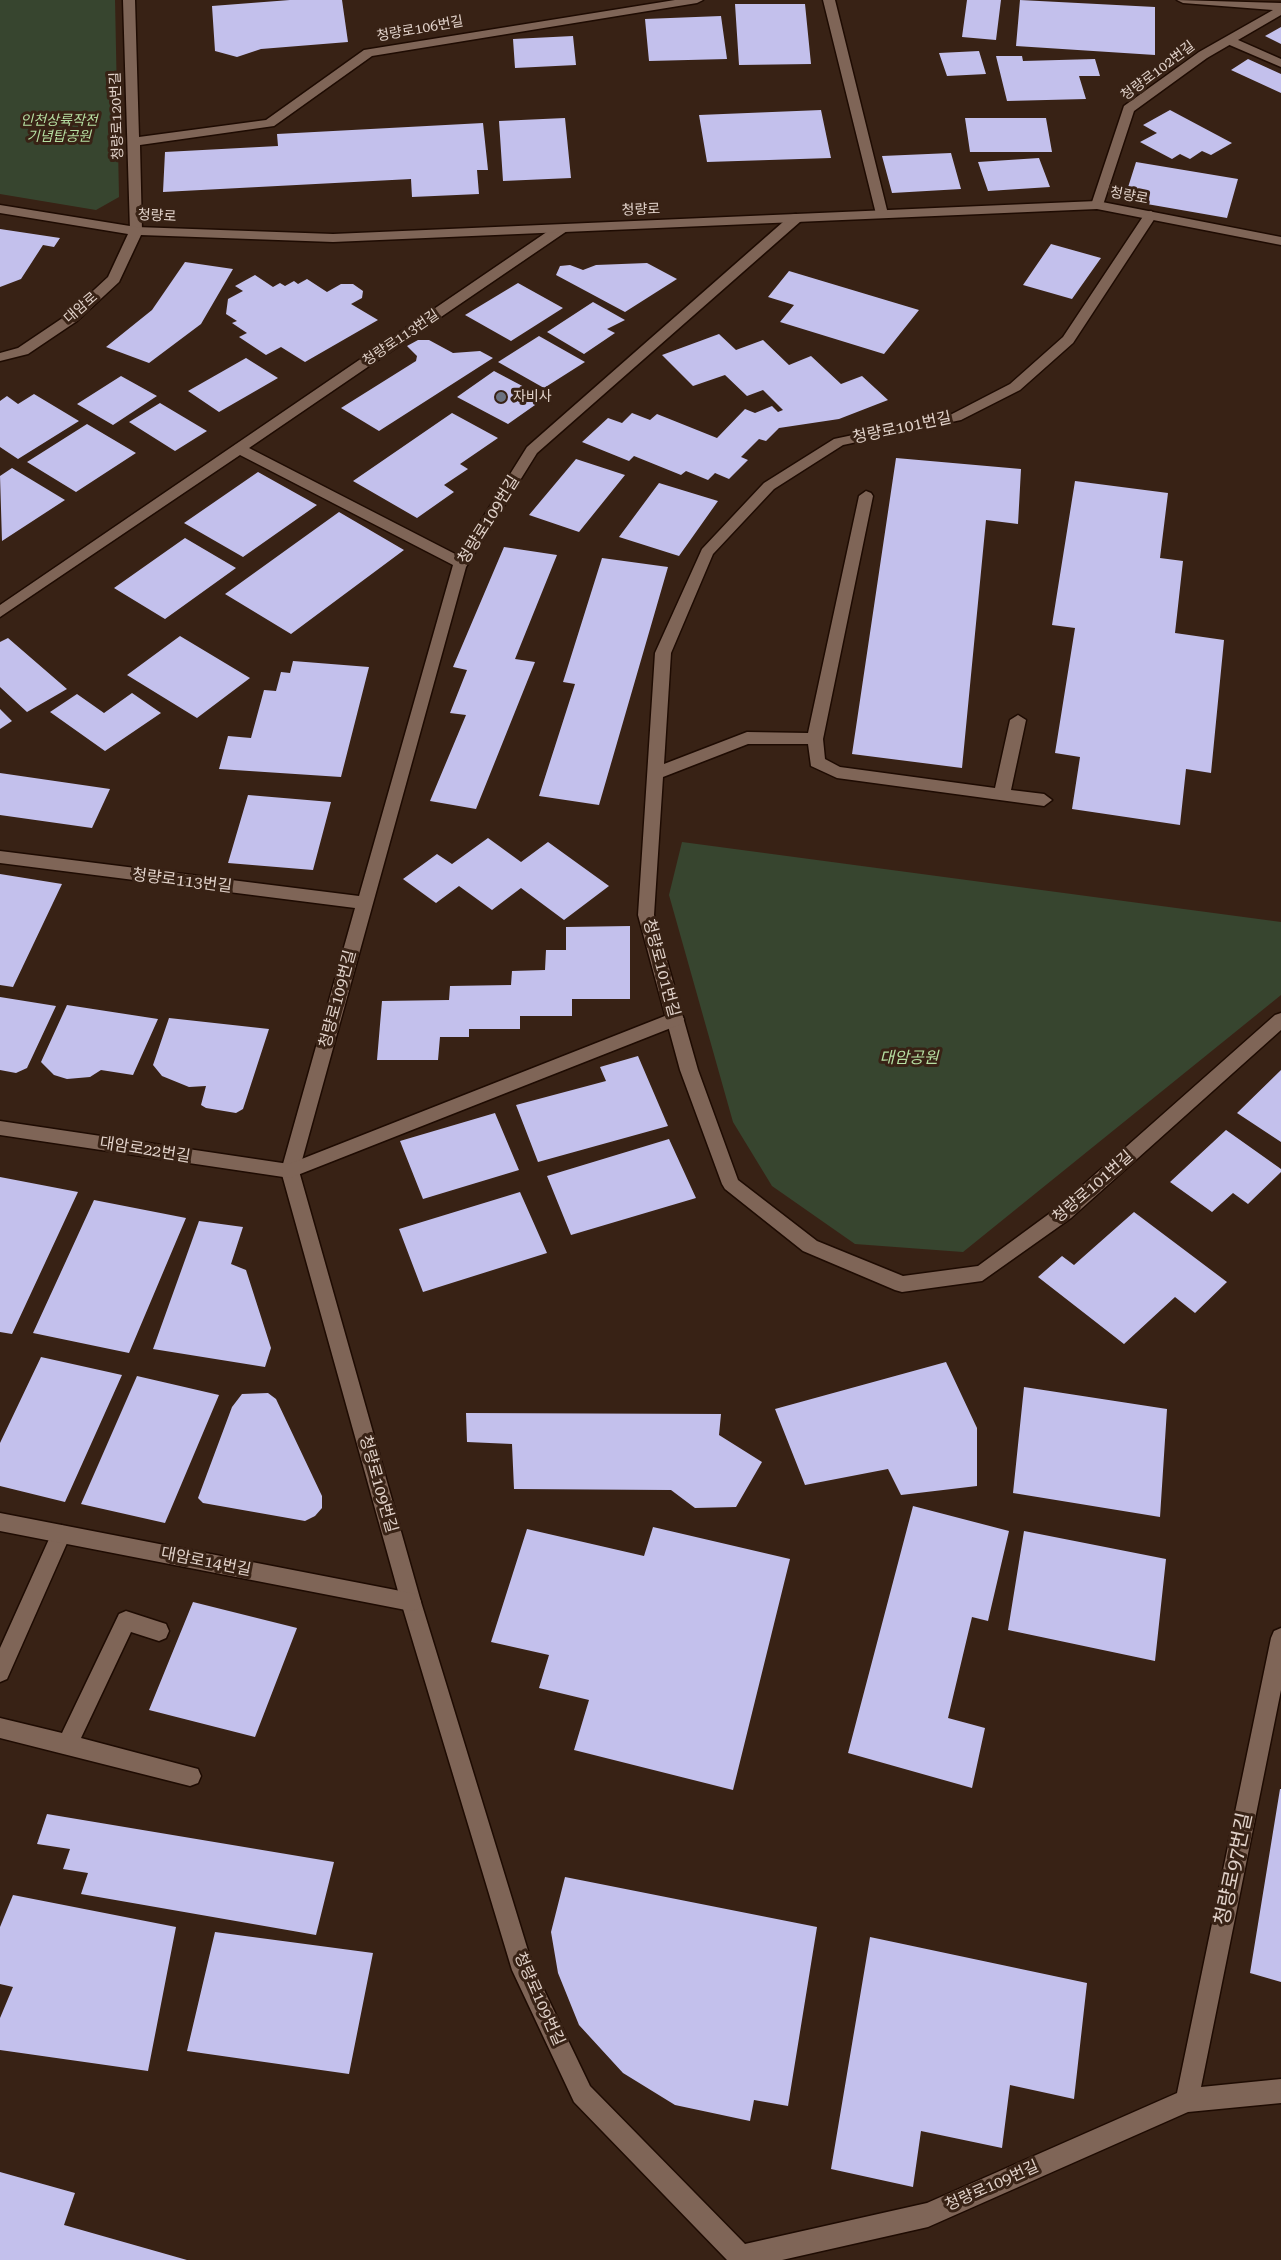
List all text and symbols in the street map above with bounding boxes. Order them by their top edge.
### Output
street label: 청량로106번길 [375,13,465,45]
street label: 청량로102번길 [1118,38,1198,104]
street label: 청량로120번길 [107,72,127,160]
park label: 인천상륙작전 기념탑공원 [20,113,98,146]
street label: 청량로 [1108,184,1150,208]
street label: 청량로 [621,201,661,219]
street label: 청량로 [137,207,177,225]
street label: 대암로 [61,289,101,327]
street label: 청량로113번길 [360,306,442,370]
place label: 자비사 [513,389,552,405]
marker: 자비사 [494,390,508,404]
street label: 청량로101번길 [851,408,953,448]
street label: 청량로109번길 [454,472,524,568]
street label: 청량로113번길 [131,865,233,897]
street label: 청량로101번길 [639,917,683,1019]
street label: 청량로109번길 [316,948,360,1050]
park label: 대암공원 [880,1048,938,1068]
street label: 대암로22번길 [98,1133,192,1167]
street label: 청량로101번길 [1049,1147,1137,1227]
street label: 청량로109번길 [355,1433,401,1535]
street label: 대암로14번길 [159,1544,253,1580]
street label: 청량로97번길 [1210,1811,1258,1927]
street label: 청량로109번길 [510,1949,568,2049]
street label: 청량로109번길 [942,2157,1042,2215]

